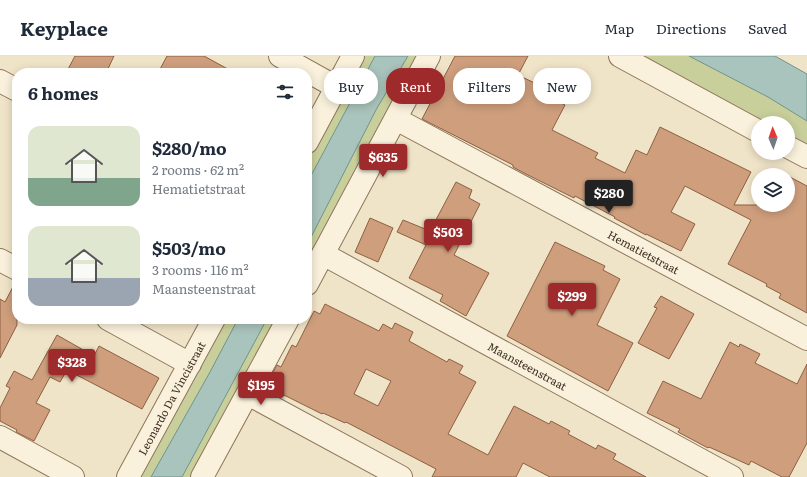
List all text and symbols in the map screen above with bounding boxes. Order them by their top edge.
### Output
text: Keyplace [20,14,108,42]
text: Map [604,18,634,38]
text: Directions [656,18,726,38]
text: Saved [748,18,787,38]
chip: Buy [324,68,378,104]
chip: Rent [386,68,445,104]
chip: Filters [453,68,525,104]
chip: New [533,68,591,104]
text: 6 homes [28,80,98,105]
icon: filters [274,81,296,103]
north arrow [751,116,795,160]
map controls [751,116,795,212]
text: $280/mo [152,135,227,160]
icon: home [60,142,108,190]
pin: $635 [359,144,407,178]
text: $635 [368,147,398,166]
text: 2 rooms · 62 m² [152,160,244,179]
button: layers [751,168,795,212]
text: Hematietstraat [152,179,245,198]
pin: $280 [585,180,633,214]
text: $280 [594,183,624,202]
pin: $503 [424,219,472,253]
text: $503 [433,222,463,241]
street label: Hematietstraat [605,226,683,278]
text: $503/mo [152,235,226,260]
icon: home [60,242,108,290]
text: 3 rooms · 116 m² [152,260,249,279]
text: Maansteenstraat [152,279,256,298]
pin: $299 [548,283,596,317]
text: $299 [557,286,587,305]
street label: Maansteenstraat [485,337,570,394]
street label: Leonardo Da Vincistraat [134,338,209,458]
pin: $328 [48,349,96,383]
text: $328 [57,352,87,371]
pin: $195 [237,372,285,406]
text: $195 [247,375,275,394]

